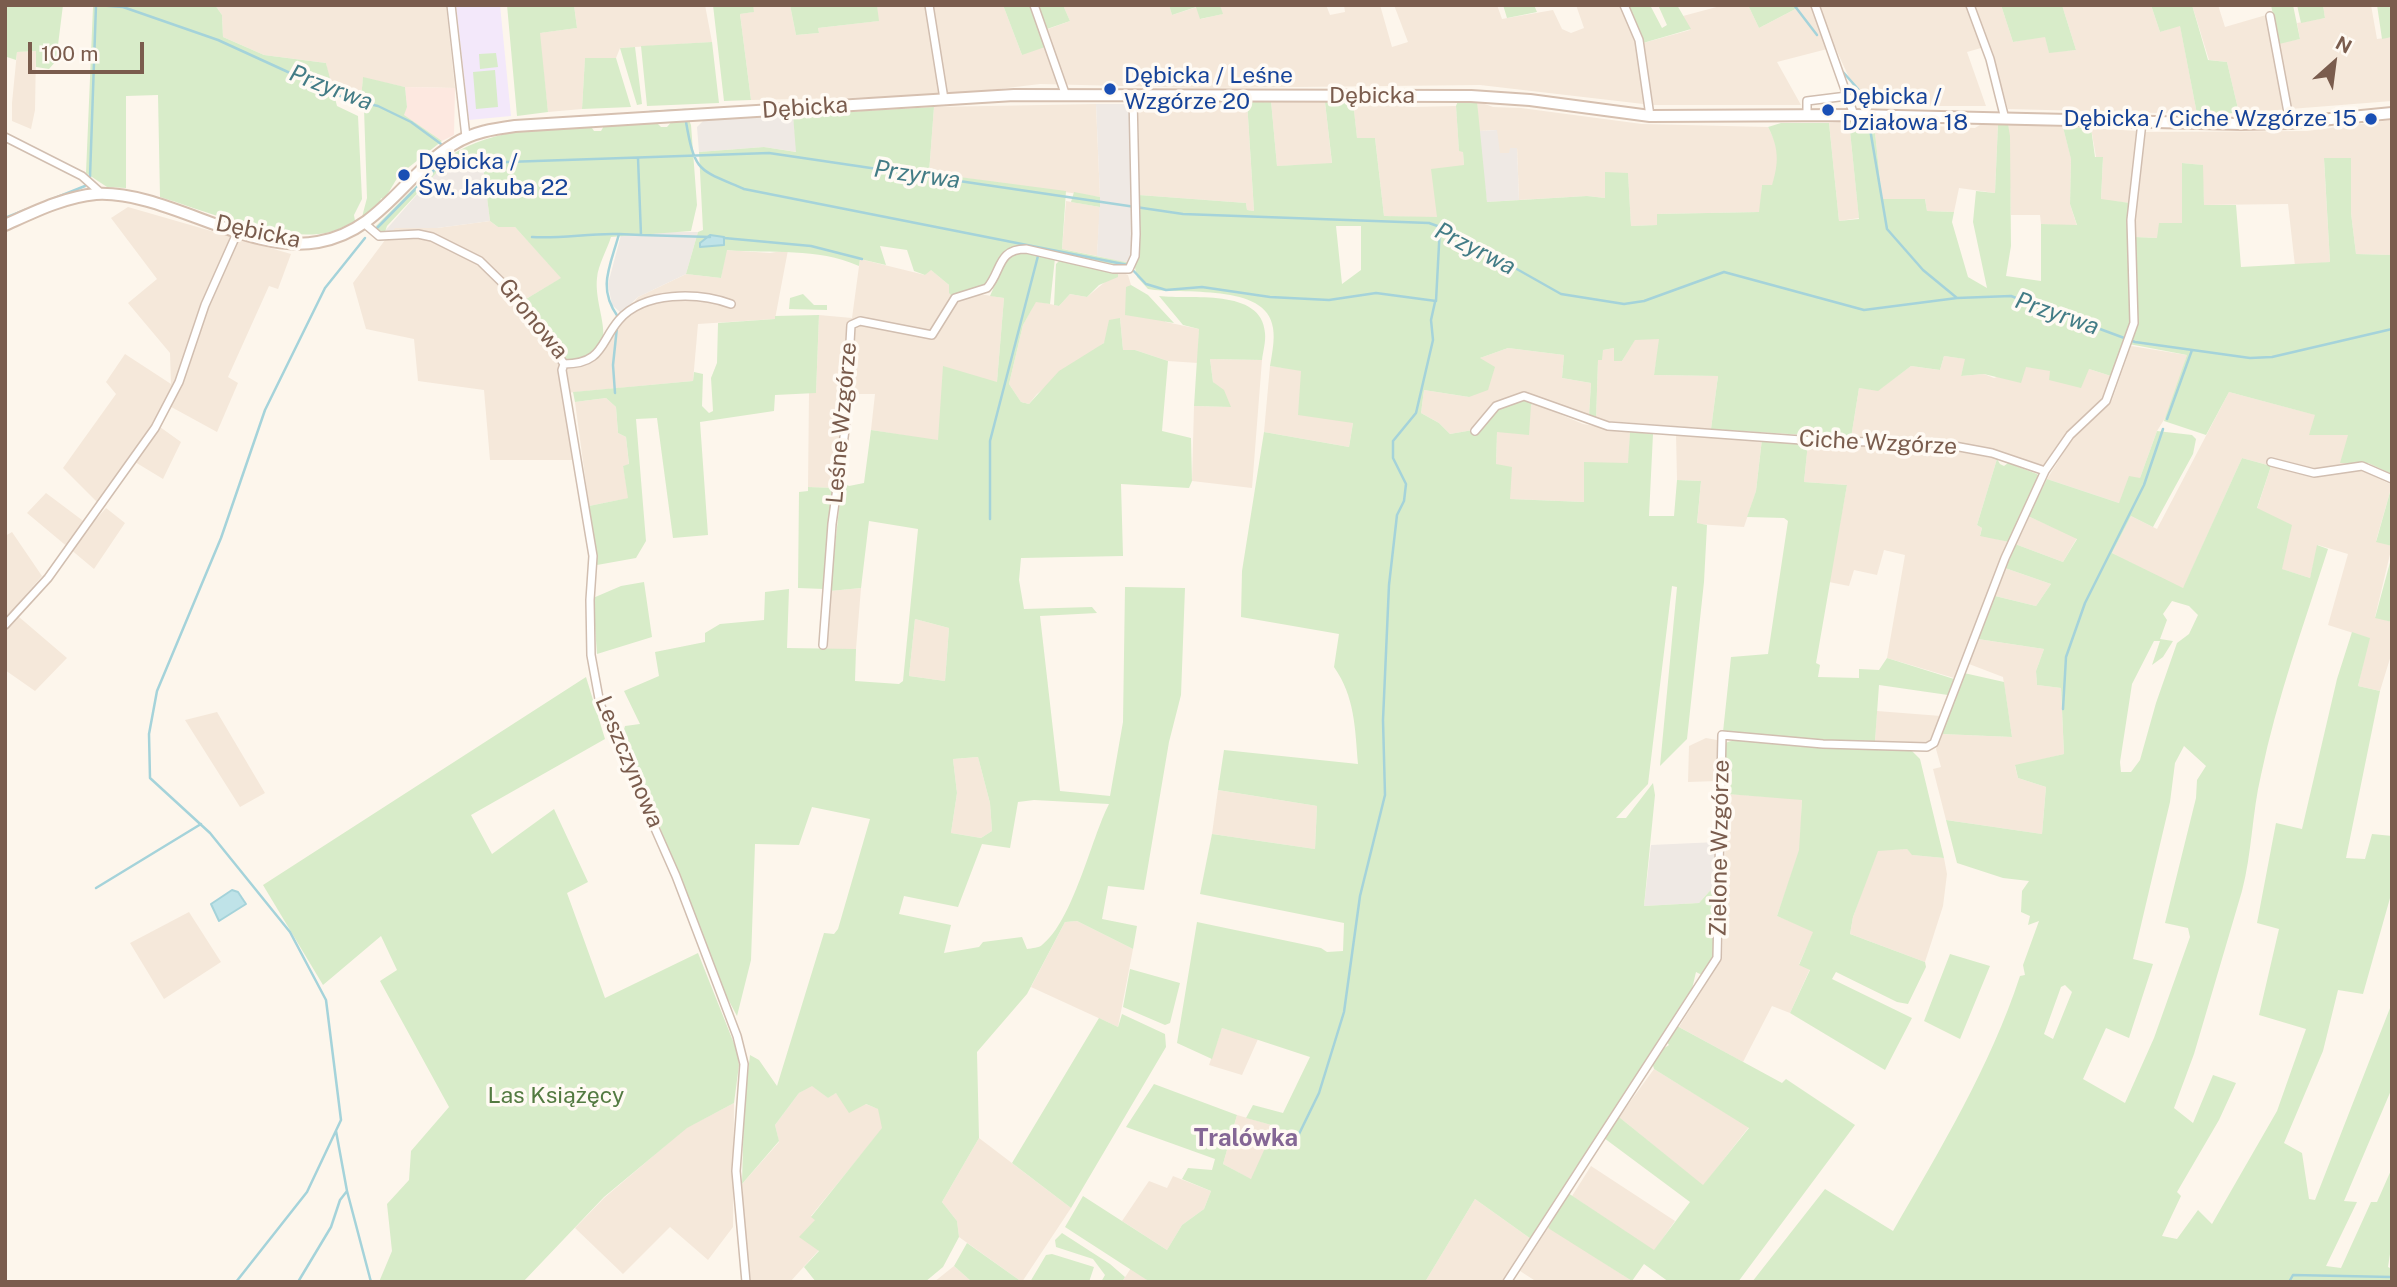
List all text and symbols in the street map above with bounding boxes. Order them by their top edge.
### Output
scale bar [32,28,147,72]
north arrow [2299,28,2369,98]
text: N [2332,31,2356,58]
text: 100 m [41,41,98,66]
water label: Przyrwa [285,59,377,117]
place label: Dębicka / Leśne Wzgórze 20 [1124,62,1293,116]
marker: Dębicka / Leśne Wzgórze 20 [1102,81,1118,97]
street label: Dębicka [1329,82,1415,110]
place label: Dębicka / Działowa 18 [1842,83,1968,137]
street label: Dębicka [761,91,849,125]
marker: Dębicka / Działowa 18 [1820,102,1836,118]
place label: Dębicka / Ciche Wzgórze 15 [2063,105,2357,133]
marker: Dębicka / Ciche Wzgórze 15 [2363,111,2379,127]
place label: Dębicka / Św. Jakuba 22 [418,148,568,202]
water label: Przyrwa [872,155,962,195]
marker: Dębicka / Św. Jakuba 22 [396,167,412,183]
street label: Dębicka [213,210,303,254]
water label: Przyrwa [1430,216,1520,282]
street label: Gronowa [492,273,574,365]
water label: Przyrwa [2011,286,2103,342]
street label: Leśne Wzgórze [821,341,863,505]
street label: Ciche Wzgórze [1798,425,1958,461]
street label: Leszczynowa [589,692,669,832]
street label: Zielone Wzgórze [1705,759,1735,937]
park label: Las Książęcy [488,1082,624,1110]
district label: Tralówka [1194,1125,1298,1153]

